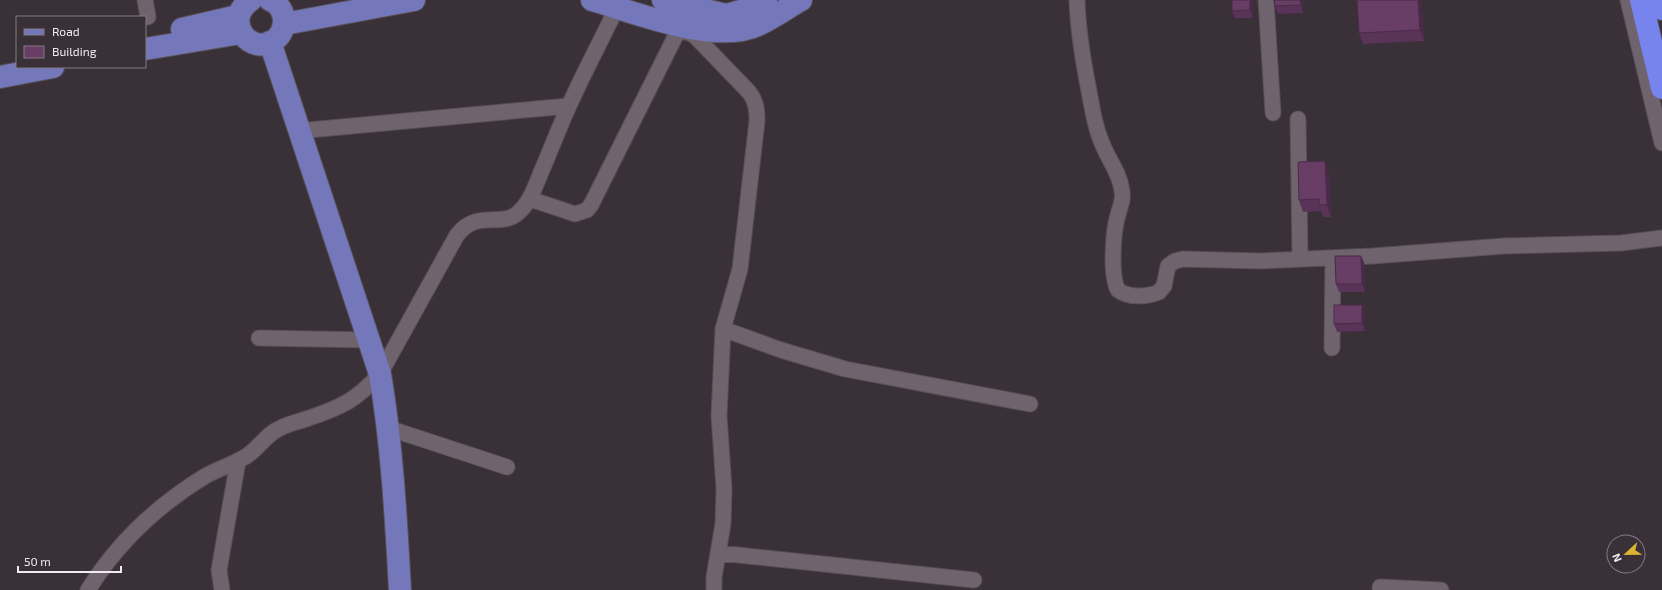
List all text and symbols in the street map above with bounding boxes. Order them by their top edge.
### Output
legend [16,16,146,68]
text: Road [52,24,80,38]
text: Building [52,44,97,58]
north arrow [1606,534,1646,574]
scale bar [18,548,121,574]
text: N [1609,552,1624,564]
text: 50 m [24,554,51,568]

